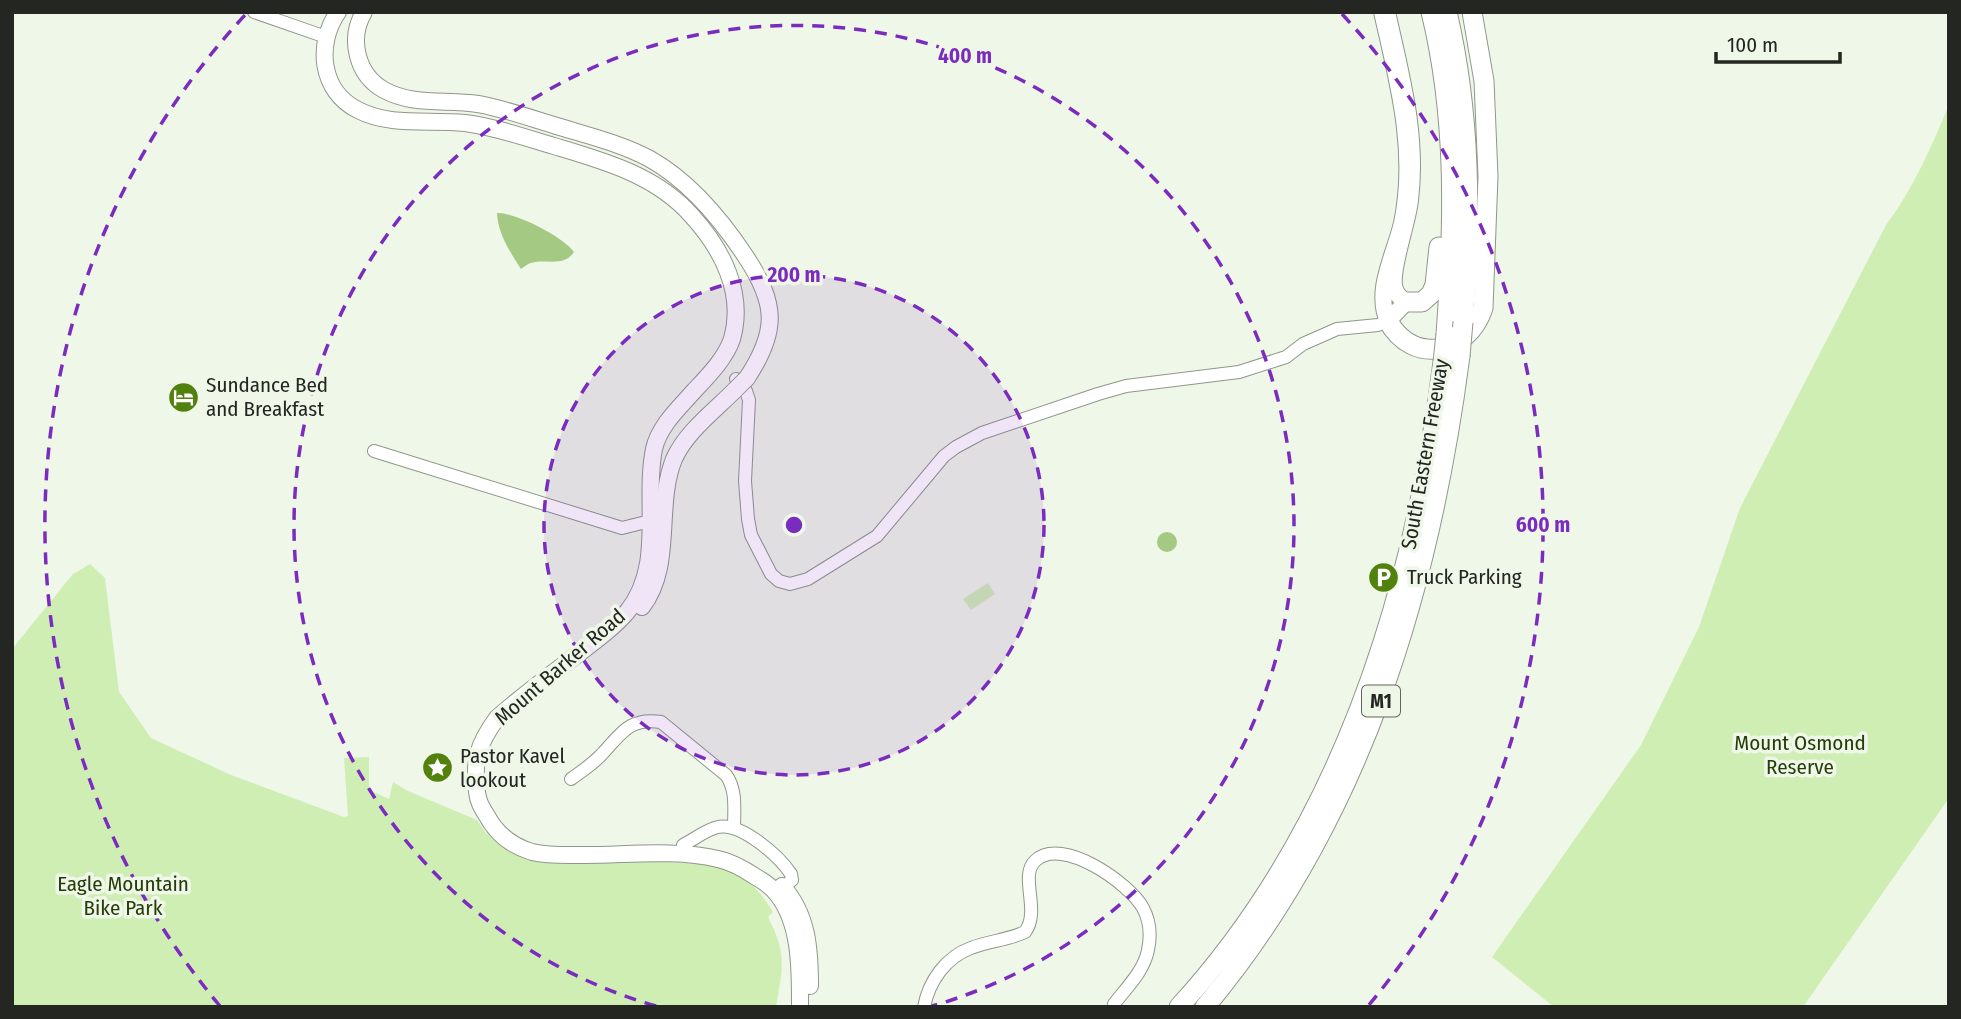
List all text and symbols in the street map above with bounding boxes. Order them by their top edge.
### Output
scale bar [1716,21,1840,65]
text: 100 m [1727,32,1778,58]
text: 400 m [938,43,992,69]
text: 200 m [766,262,821,288]
street label: South Eastern Freeway [1395,356,1455,551]
place label: Sundance Bed and Breakfast [206,372,328,422]
hotel icon: Sundance Bed and Breakfast [166,380,200,414]
text: 600 m [1516,512,1570,538]
centre of rings [782,513,806,537]
parking icon: Truck Parking [1367,560,1401,594]
place label: Truck Parking [1407,564,1522,590]
street label: Mount Barker Road [489,603,631,731]
road number: M1 [1362,686,1400,716]
park label: Mount Osmond Reserve [1734,730,1866,780]
place label: Pastor Kavel lookout [460,743,565,793]
place icon: Pastor Kavel lookout [420,751,454,785]
park label: Eagle Mountain Bike Park [57,871,189,921]

